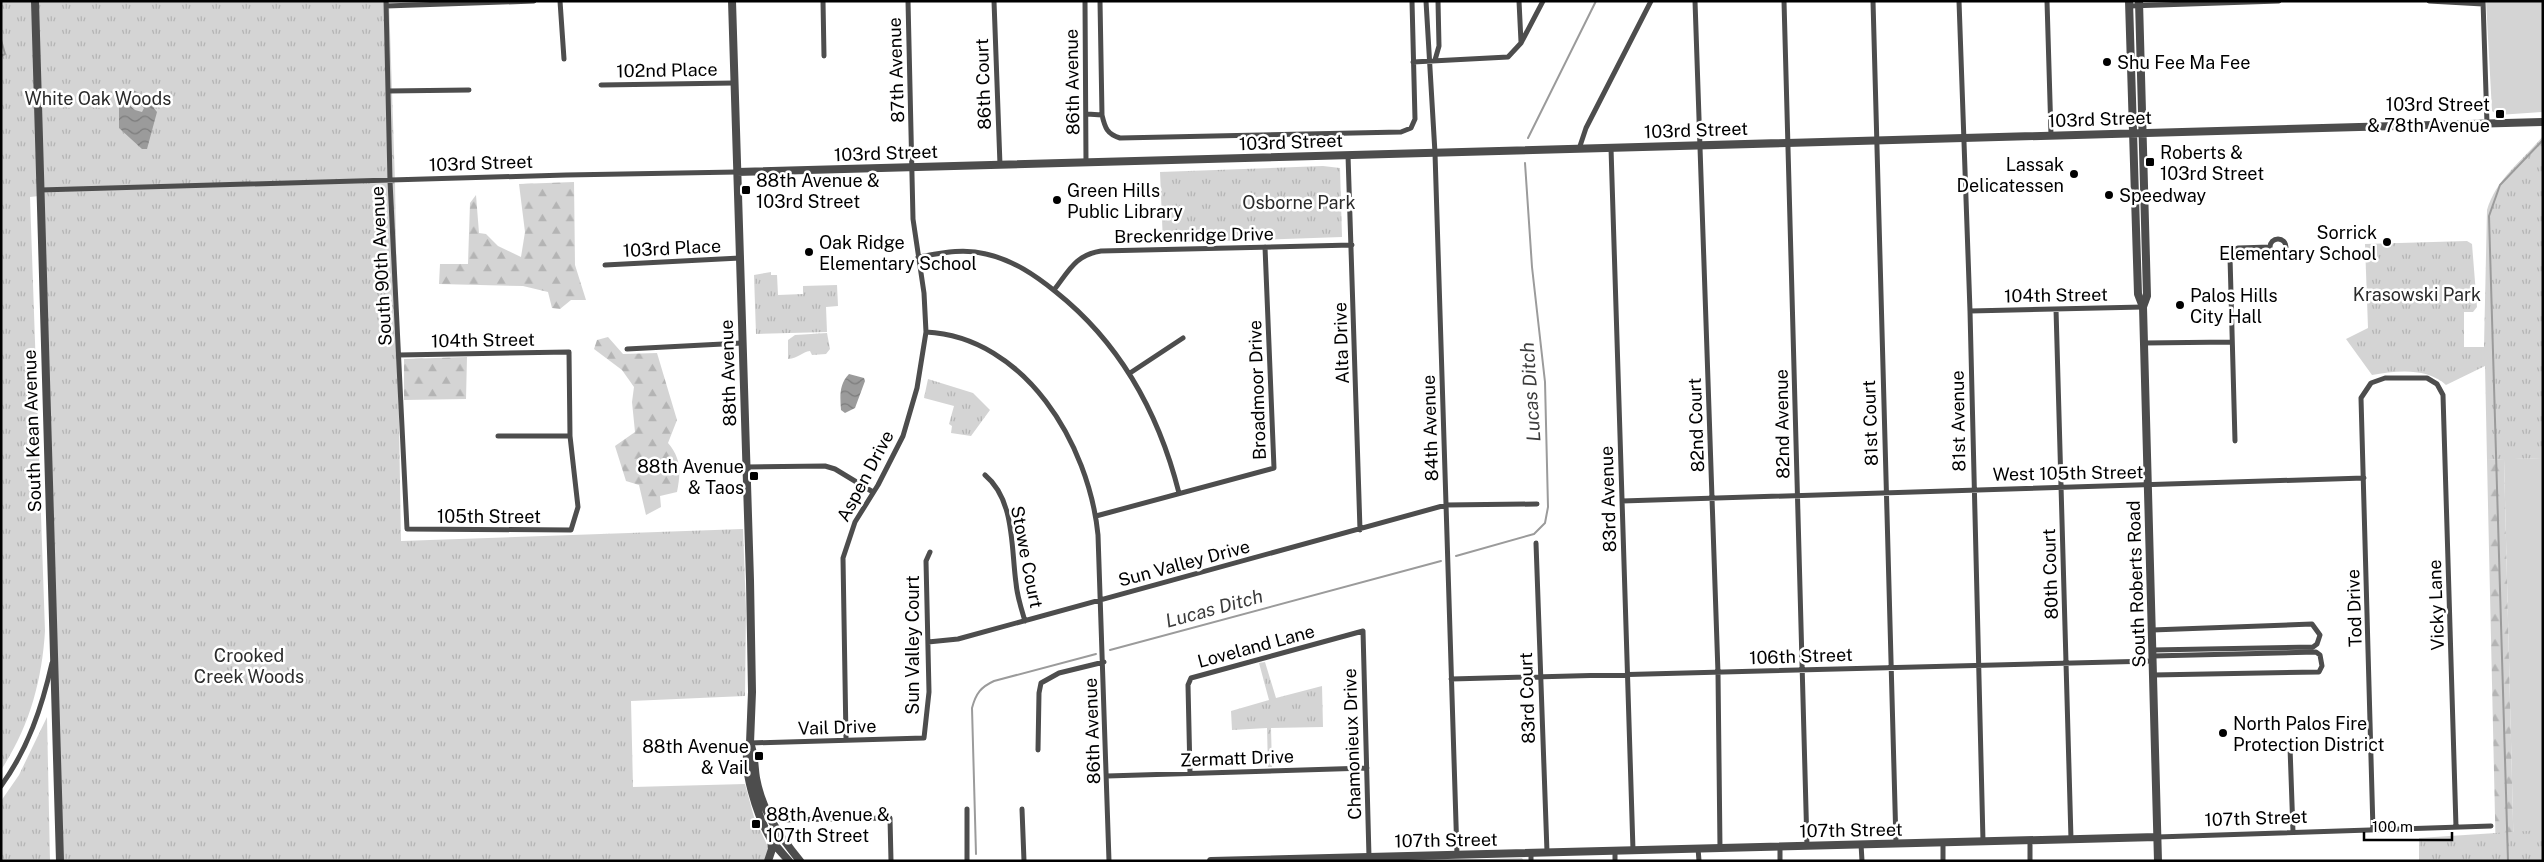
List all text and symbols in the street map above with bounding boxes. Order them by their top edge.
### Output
street label: 87th Avenue [884,17,908,123]
street label: 86th Avenue [1061,29,1083,135]
street label: 86th Court [971,38,995,130]
place label: Shu Fee Ma Fee [2117,52,2250,73]
marker: Shu Fee Ma Fee [2101,56,2113,68]
street label: 102nd Place [616,59,718,81]
park label: White Oak Woods [25,88,171,109]
place label: 103rd Street & 78th Avenue [2367,94,2490,136]
street label: 103rd Street [2048,107,2152,131]
marker: 103rd Street & 78th Avenue [2494,108,2506,120]
street label: 103rd Street [1644,118,1748,142]
street label: 103rd Street [1239,130,1343,154]
street label: 103rd Street [834,141,938,165]
place label: Roberts & 103rd Street [2160,142,2264,184]
street label: 103rd Street [429,151,533,175]
place label: Lassak Delicatessen [1957,154,2064,196]
marker: Roberts & 103rd Street [2144,156,2156,168]
marker: Lassak Delicatessen [2068,168,2080,180]
place label: 88th Avenue & 103rd Street [756,170,880,212]
place label: Green Hills Public Library [1067,180,1183,222]
marker: 88th Avenue & 103rd Street [740,184,752,196]
street label: South 90th Avenue [366,185,396,347]
place label: Speedway [2119,185,2206,206]
marker: Speedway [2103,189,2115,201]
park label: Osborne Park [1242,192,1356,213]
marker: Green Hills Public Library [1051,194,1063,206]
place label: Sorrick Elementary School [2219,222,2377,264]
street label: Breckenridge Drive [1114,223,1274,247]
place label: Oak Ridge Elementary School [819,232,977,274]
street label: 103rd Place [622,235,722,261]
marker: Sorrick Elementary School [2381,236,2393,248]
marker: Oak Ridge Elementary School [803,246,815,258]
street label: 104th Street [2004,284,2108,306]
park label: Krasowski Park [2353,284,2481,305]
place label: Palos Hills City Hall [2190,285,2278,327]
marker: Palos Hills City Hall [2174,299,2186,311]
street label: Alta Drive [1329,302,1353,384]
street label: 88th Avenue [716,319,740,427]
street label: Broadmoor Drive [1244,320,1270,460]
street label: 104th Street [431,329,535,351]
water label: Lucas Ditch [1516,341,1544,443]
street label: South Kean Avenue [19,349,45,513]
street label: 82nd Avenue [1771,369,1793,479]
street label: 81st Avenue [1947,370,1969,472]
street label: 84th Avenue [1418,374,1442,482]
street label: 82nd Court [1684,377,1708,473]
street label: 81st Court [1858,380,1882,466]
street label: Aspen Drive [832,427,898,525]
street label: 83rd Avenue [1596,445,1620,553]
place label: 88th Avenue & Taos [637,456,744,498]
street label: West 105th Street [1992,461,2144,485]
marker: 88th Avenue & Taos [748,470,760,482]
street label: South Roberts Road [2123,500,2149,668]
street label: Stowe Court [1007,504,1047,610]
street label: 105th Street [437,506,541,527]
street label: 80th Court [2038,528,2062,620]
street label: Sun Valley Drive [1116,535,1252,591]
street label: Vicky Lane [2424,559,2448,651]
street label: Tod Drive [2342,569,2366,647]
street label: Sun Valley Court [902,575,923,715]
water label: Lucas Ditch [1163,584,1265,632]
street label: Loveland Lane [1195,620,1317,672]
street label: 106th Street [1749,644,1853,668]
park label: Crooked Creek Woods [194,645,304,687]
street label: 83rd Court [1515,652,1539,744]
street label: Chamonieux Drive [1339,668,1365,820]
street label: 86th Avenue [1080,678,1104,784]
place label: North Palos Fire Protection District [2233,713,2385,755]
street label: Vail Drive [797,715,877,739]
marker: North Palos Fire Protection District [2217,727,2229,739]
place label: 88th Avenue & Vail [642,736,749,778]
street label: Zermatt Drive [1180,746,1294,770]
marker: 88th Avenue & Vail [753,750,765,762]
place label: 88th Avenue & 107th Street [766,804,890,846]
street label: 107th Street [2204,806,2308,830]
scale bar [2364,810,2452,842]
marker: 88th Avenue & 107th Street [750,818,762,830]
text: 100 m [2372,818,2413,835]
street label: 107th Street [1799,819,1903,841]
street label: 107th Street [1394,829,1498,851]

